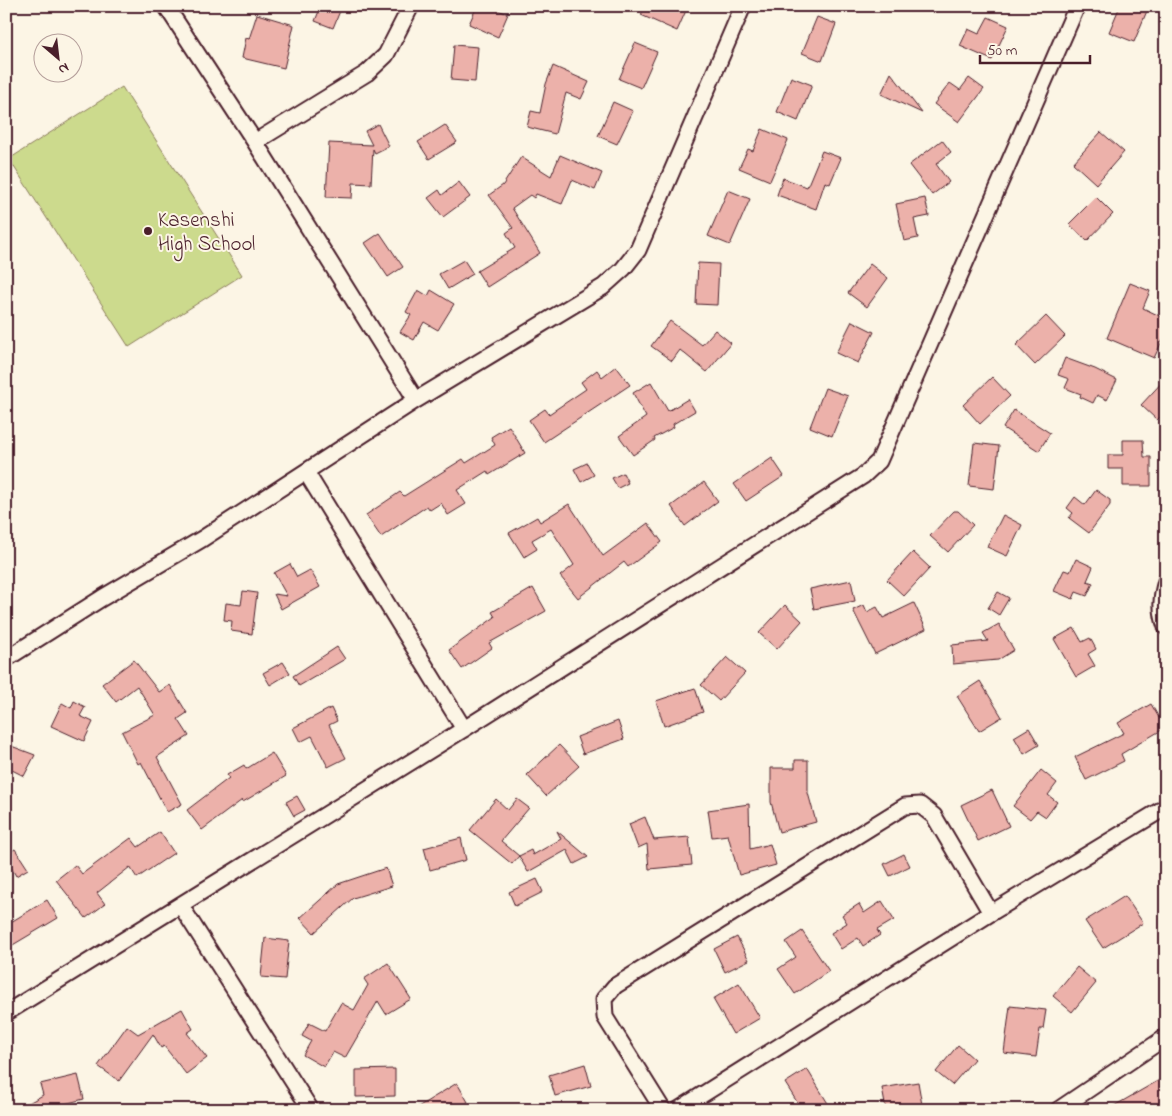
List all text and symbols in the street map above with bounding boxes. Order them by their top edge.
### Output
north arrow [32,32,82,82]
scale bar [980,32,1090,64]
text: 50 m [987,40,1018,62]
text: N [54,57,73,80]
place label: Kasenshi High School [158,206,255,262]
marker: Kasenshi High School [142,225,154,237]

